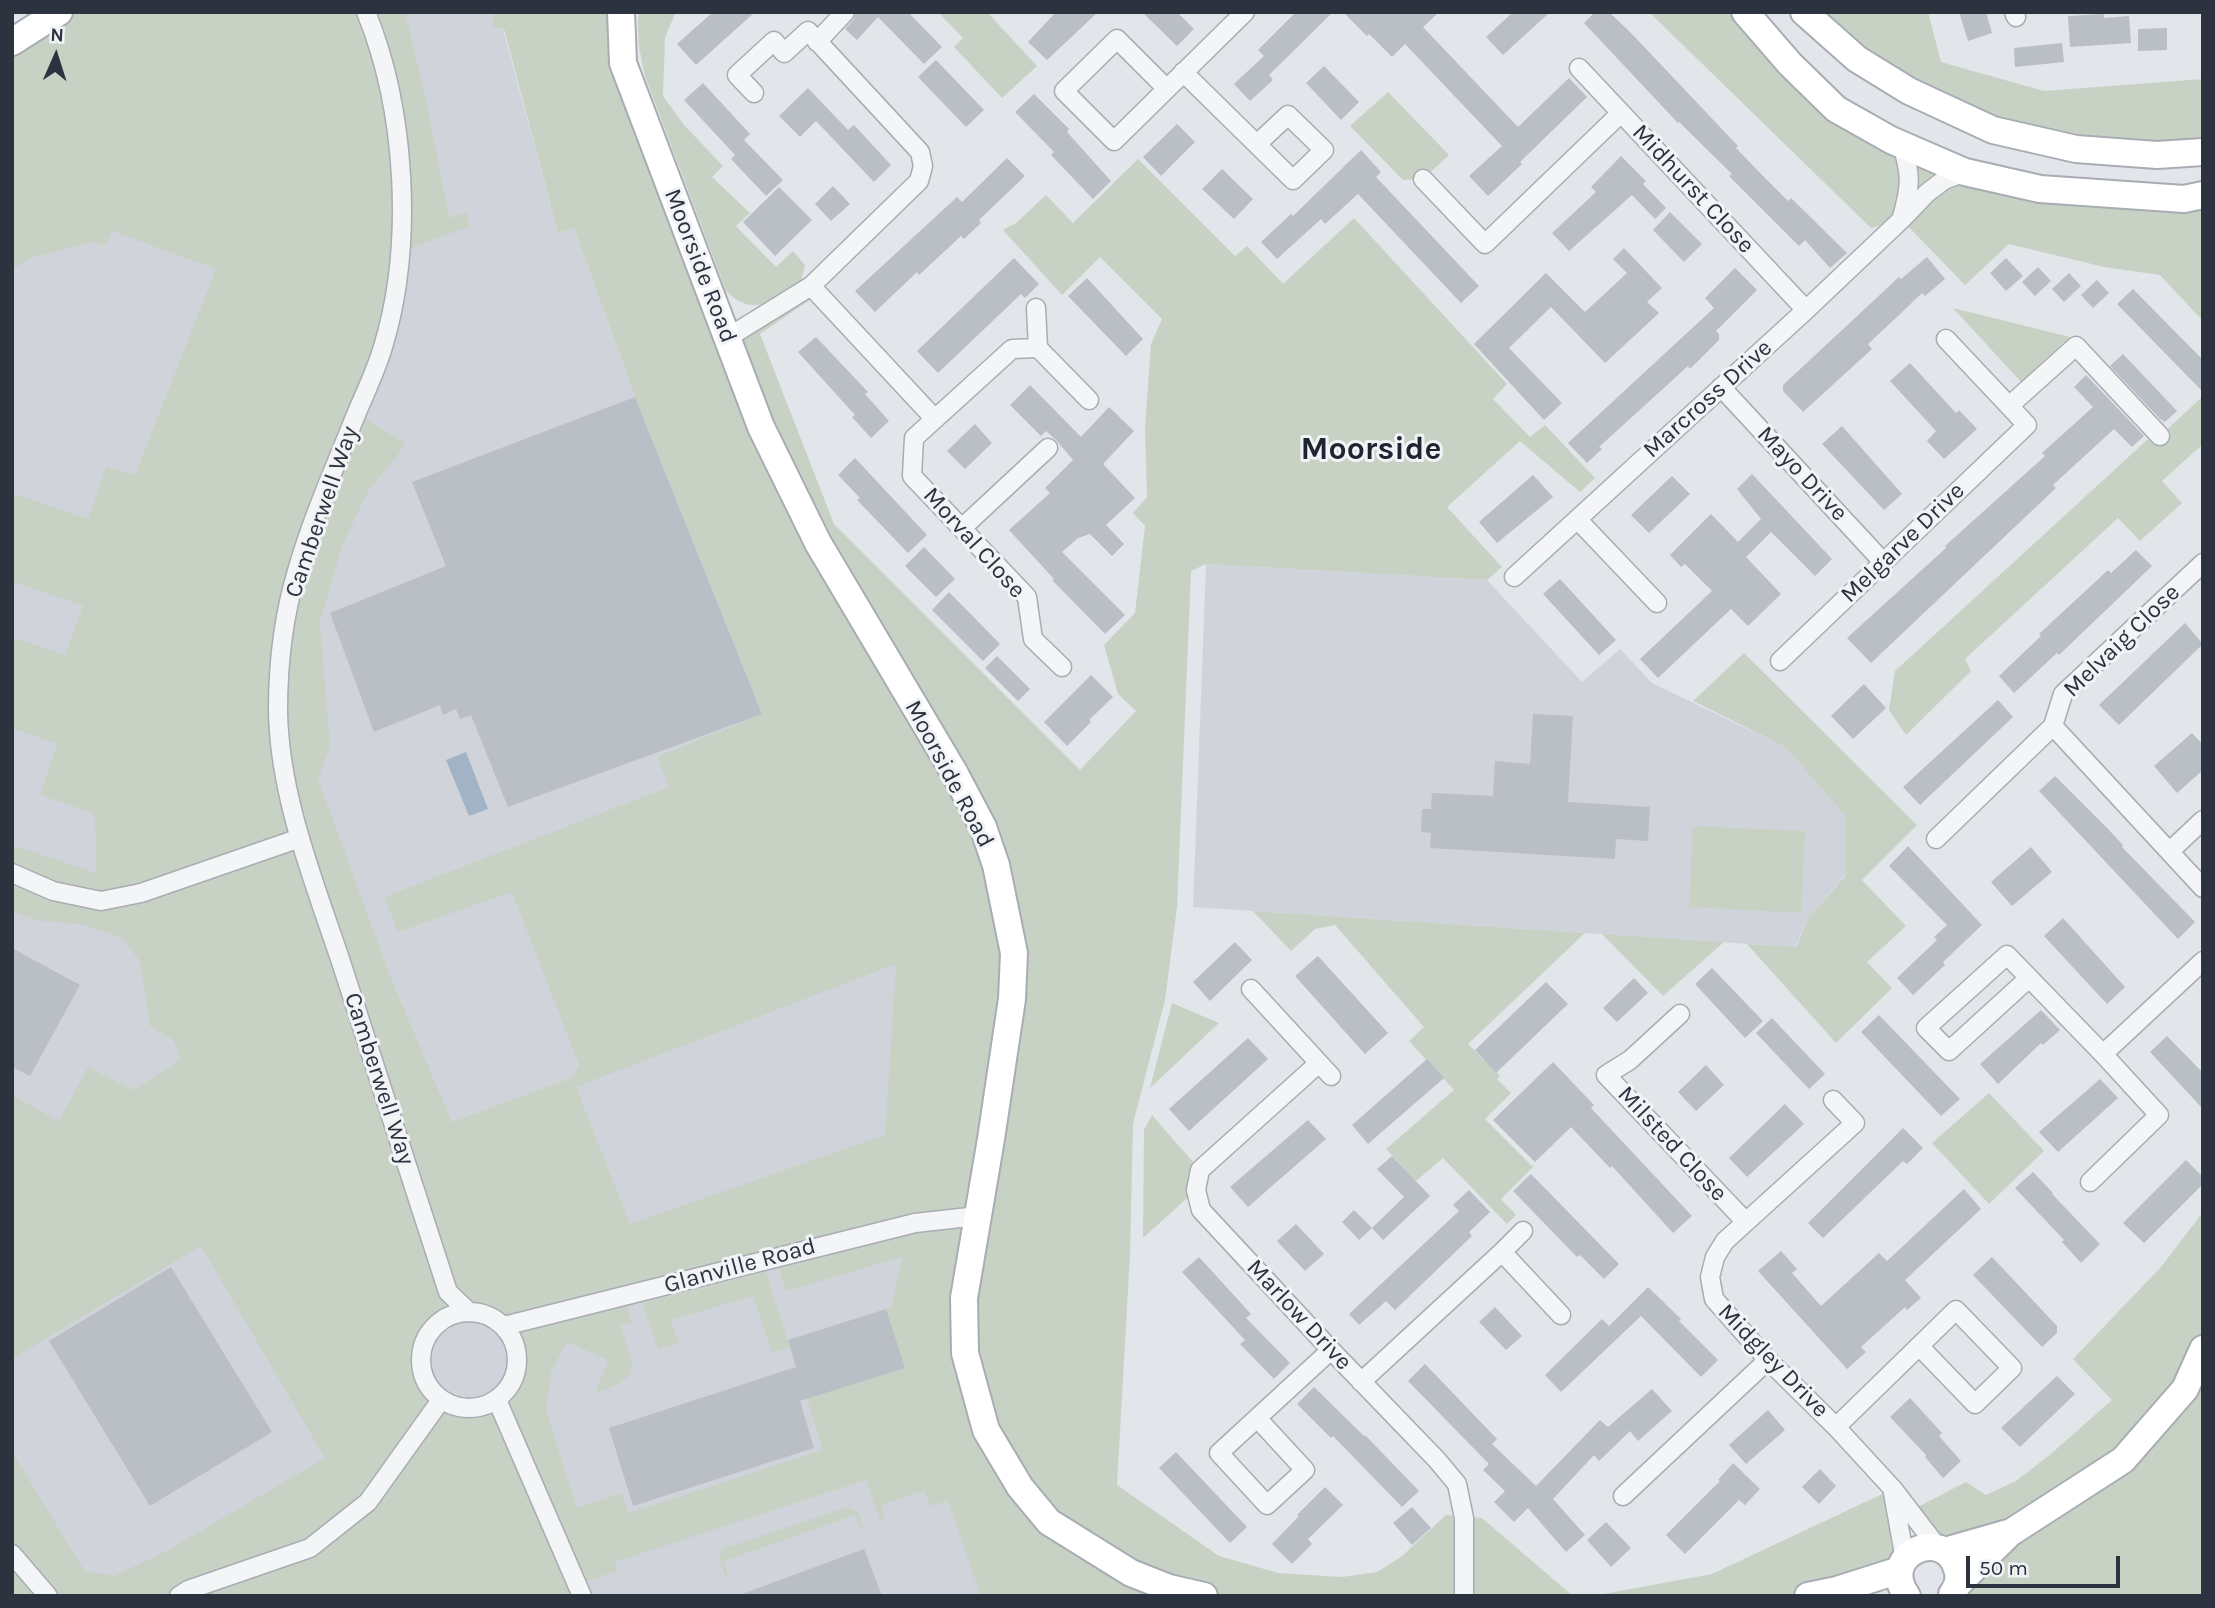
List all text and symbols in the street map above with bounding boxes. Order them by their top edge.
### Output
north arrow [21,21,91,91]
text: N [50,24,64,46]
street label: Midhurst Close [1626,118,1760,260]
street label: Moorside Road [657,185,743,347]
street label: Marcross Drive [1638,334,1778,464]
street label: Mayo Drive [1751,420,1853,528]
street label: Camberwell Way [279,422,365,602]
district label: Moorside [1301,431,1441,469]
street label: Melgarve Drive [1835,477,1971,609]
street label: Morval Close [917,482,1031,604]
street label: Melvaig Close [2058,578,2186,704]
street label: Moorside Road [898,696,1000,852]
street label: Camberwell Way [338,989,420,1169]
street label: Milsted Close [1611,1080,1733,1208]
street label: Glanville Road [661,1232,819,1300]
street label: Marlow Drive [1240,1254,1358,1376]
street label: Midgley Drive [1712,1298,1834,1424]
scale bar [1970,1542,2124,1586]
text: 50 m [1979,1556,2028,1580]

